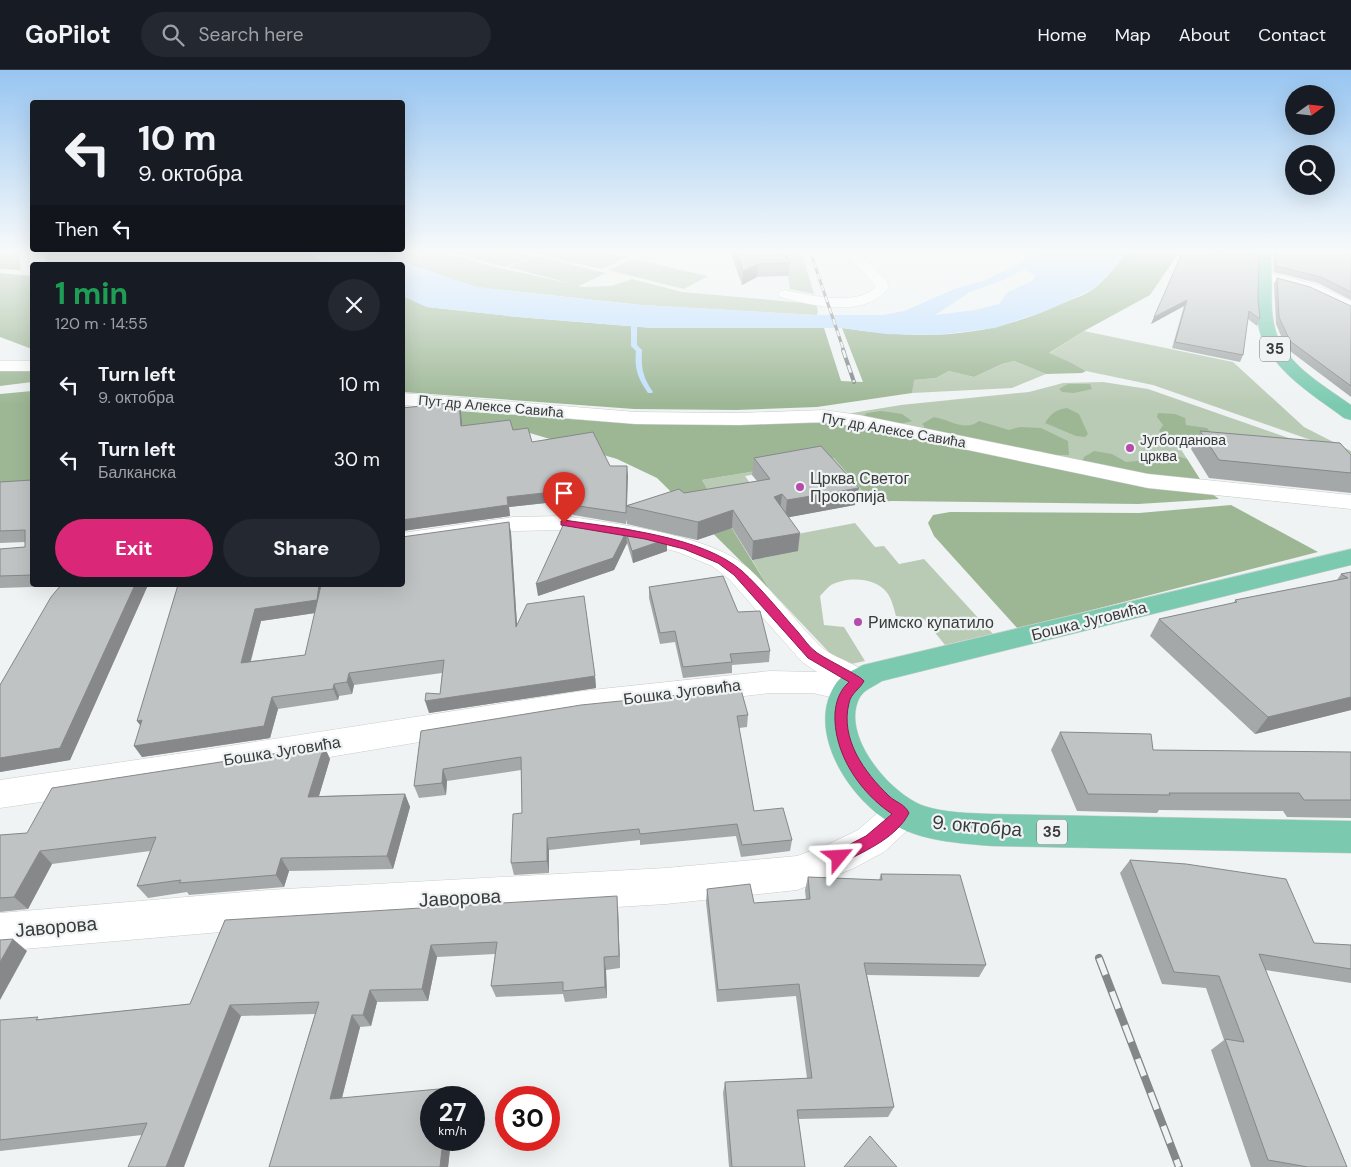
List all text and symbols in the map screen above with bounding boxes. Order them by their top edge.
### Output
search box [141,12,491,57]
text: GoPilot [25,19,111,50]
icon: search [159,21,187,49]
text: Search here [199,22,303,47]
text: Home [1037,23,1087,47]
text: Map [1115,23,1151,47]
text: About [1179,23,1230,47]
text: Contact [1258,23,1326,47]
north arrow [1285,85,1335,135]
map controls [1285,85,1335,195]
text: 10 m [138,115,217,161]
icon: left [55,120,120,185]
button: search [1285,145,1335,195]
text: 9. октобра [138,159,243,188]
icon: left [108,215,136,243]
text: Then [55,217,98,242]
text: 1 min [55,274,128,313]
button: close [328,279,380,331]
text: 120 m · 14:55 [55,313,148,334]
road number: 35 [1260,336,1290,362]
text: Turn left [98,362,176,387]
icon: left [55,371,83,399]
text: 10 m [339,372,380,397]
text: 9. октобра [98,387,174,408]
street label: Пут др Алексе Савића [418,391,565,421]
street label: Пут др Алексе Савића [821,408,968,452]
place label: Југбогданова црква [1140,431,1226,465]
text: Turn left [98,437,176,462]
marker: Југбогданова црква [1124,442,1136,454]
icon: left [55,446,83,474]
text: 30 m [334,447,380,472]
text: Балканска [98,462,176,483]
place label: Црква Светог Прокопија [810,468,909,507]
pin [543,472,585,523]
icon: arrive [550,479,578,507]
marker: Црква Светог Прокопија [794,481,806,493]
button: Exit [55,519,213,577]
button: Share [223,519,380,577]
street label: Бошка Југовића [1029,596,1149,646]
place label: Римско купатило [868,612,994,633]
marker: Римско купатило [852,616,864,628]
street label: Бошка Југовића [622,674,742,710]
street label: Бошка Југовића [222,731,342,771]
street label: 9. октобра [931,810,1024,842]
road number: 35 [1037,820,1067,844]
position arrow [812,830,864,882]
street label: Јаворова [418,883,502,913]
street label: Јаворова [14,911,98,943]
speed limit sign: 30 [495,1086,560,1151]
text: 27 [439,1096,466,1129]
text: km/h [438,1123,467,1139]

